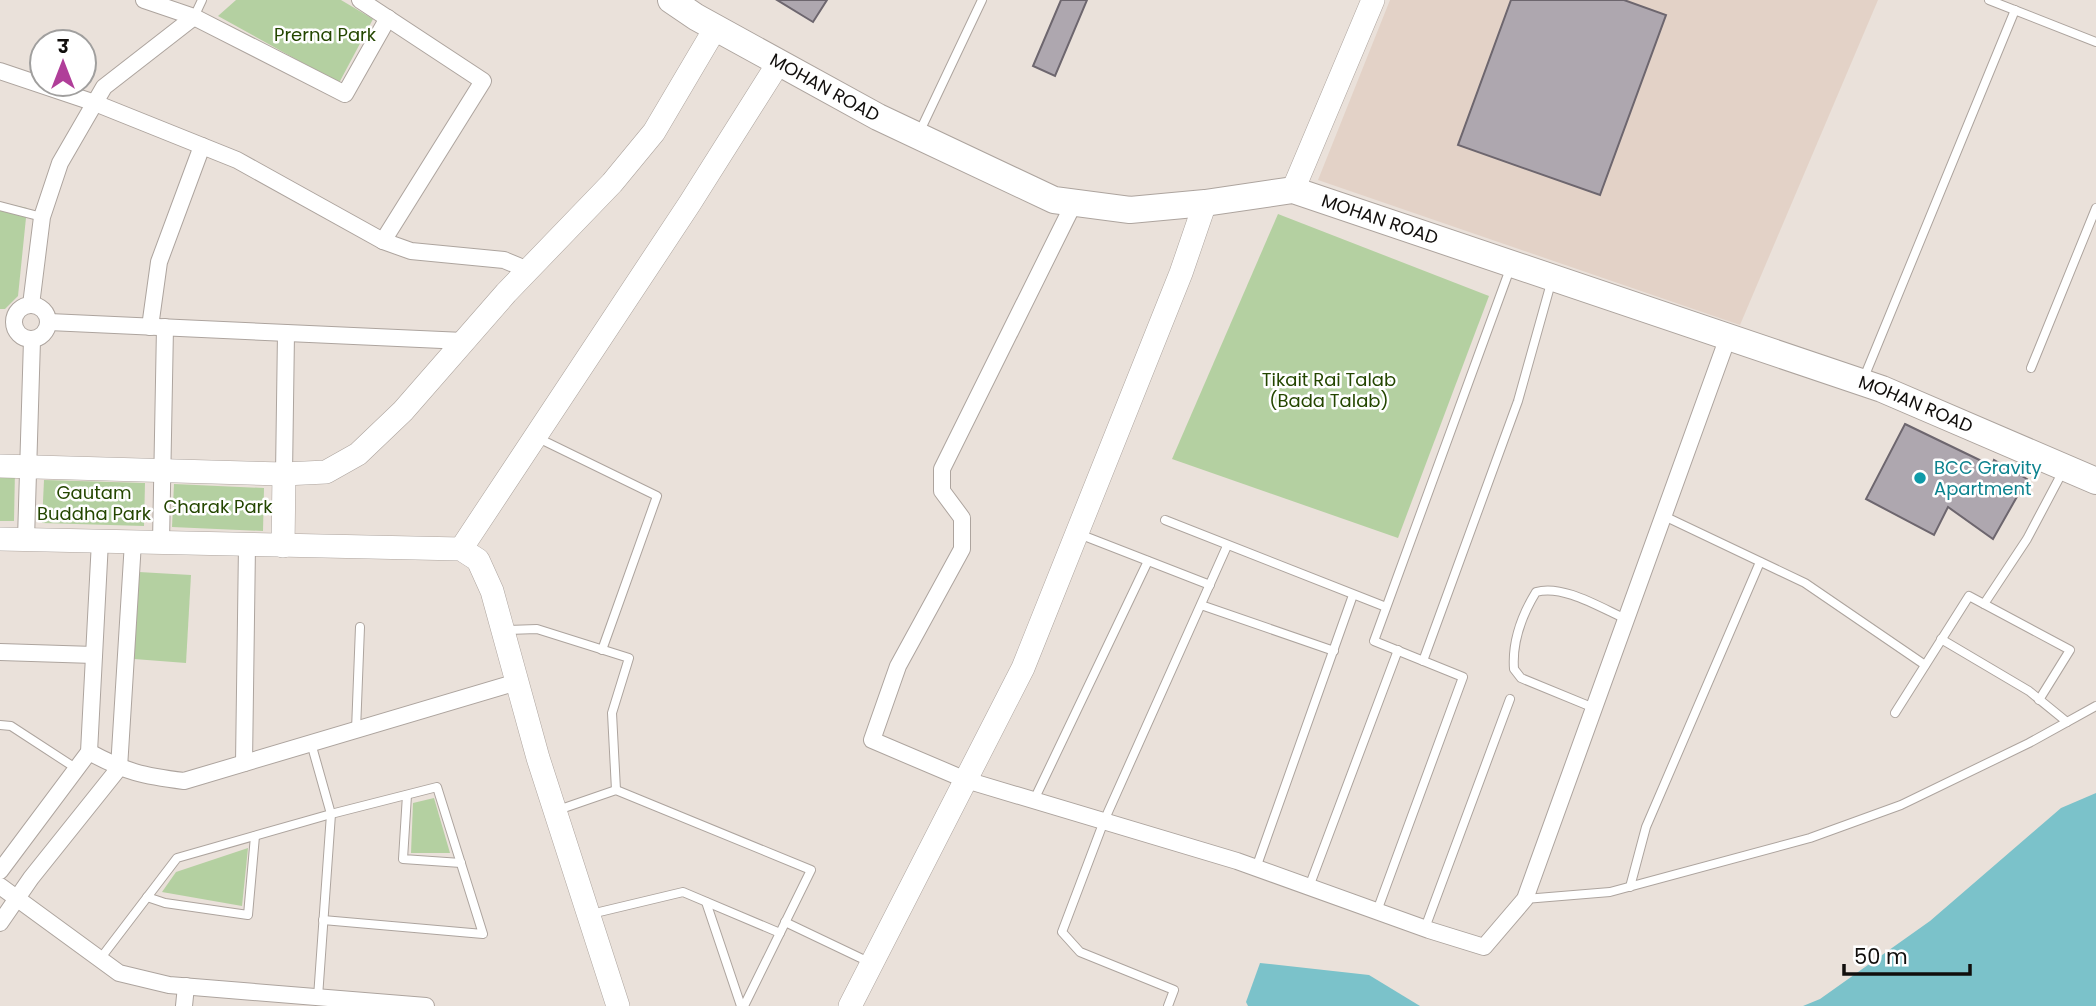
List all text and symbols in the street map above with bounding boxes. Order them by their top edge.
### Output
park label: Prerna Park [274,22,377,47]
north arrow [28,28,98,98]
text: उ [57,33,70,60]
street label: MOHAN ROAD [766,47,884,127]
street label: MOHAN ROAD [1318,188,1442,250]
park label: Tikait Rai Talab (Bada Talab) [1262,367,1396,413]
street label: MOHAN ROAD [1855,369,1977,439]
place label: BCC Gravity Apartment [1934,455,2042,501]
marker: BCC Gravity Apartment [1912,470,1928,486]
park label: Gautam Buddha Park [37,480,152,526]
park label: Charak Park [163,494,273,519]
scale bar [1844,932,1970,976]
text: 50 m [1854,942,1908,971]

